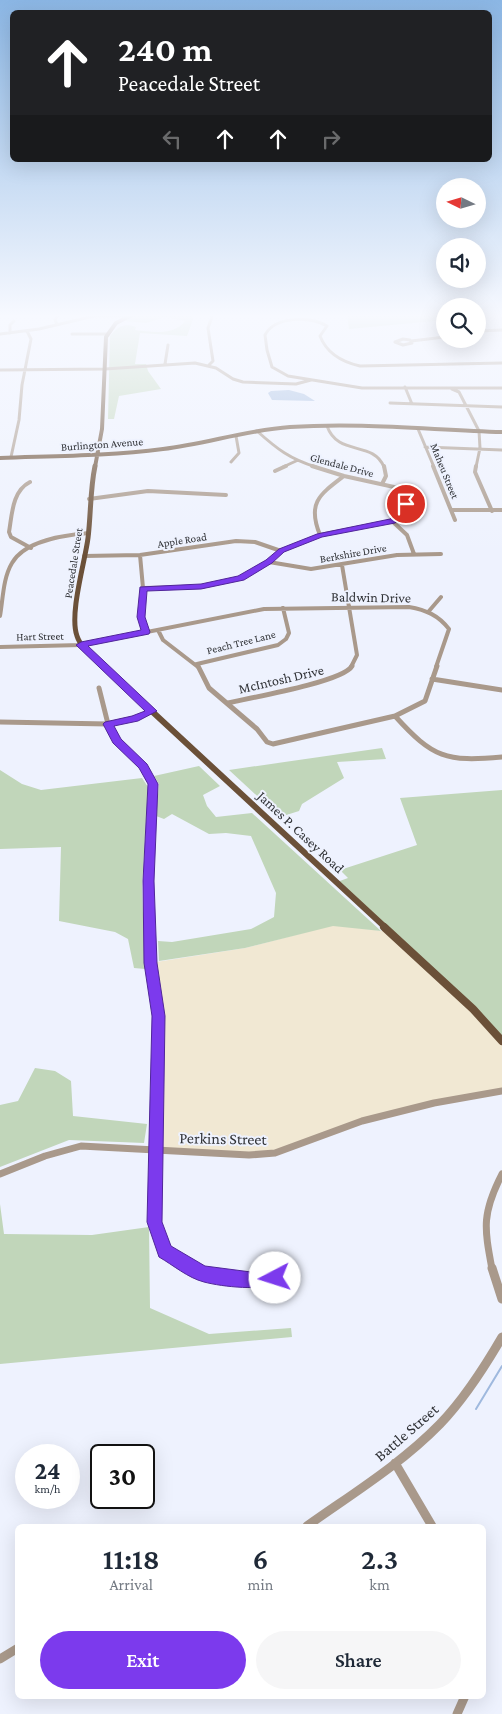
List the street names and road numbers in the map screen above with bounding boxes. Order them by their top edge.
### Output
street label: Burlington Avenue [61,435,144,454]
street label: Maheu Street [428,442,462,501]
street label: Glendale Drive [309,451,375,479]
street label: Peacedale Street [62,527,85,599]
street label: Apple Road [156,530,208,551]
street label: Berkshire Drive [319,541,387,565]
street label: Baldwin Drive [331,588,411,606]
street label: Peach Tree Lane [205,628,277,656]
street label: Hart Street [16,630,64,642]
street label: McIntosh Drive [237,661,325,697]
street label: James P. Casey Road [253,786,348,877]
street label: Perkins Street [179,1129,268,1148]
street label: Battle Street [371,1400,442,1465]

